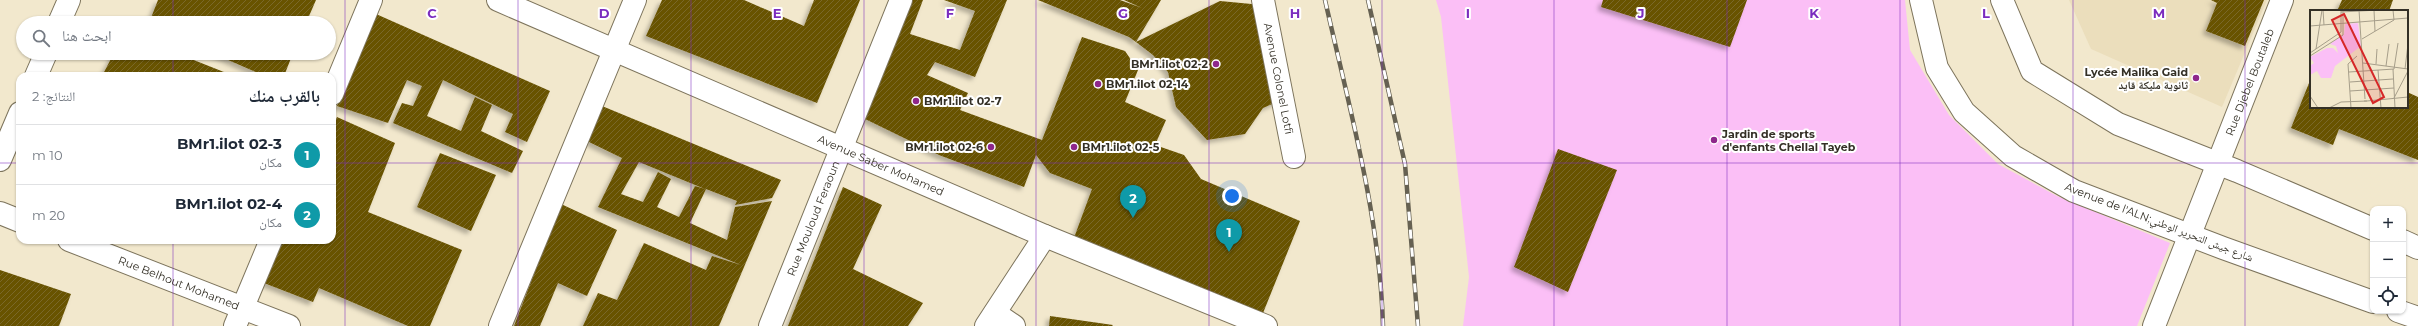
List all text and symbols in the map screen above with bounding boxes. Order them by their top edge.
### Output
text: C [427,5,437,21]
text: D [599,5,610,21]
text: E [773,5,782,21]
text: F [946,5,954,21]
text: G [1118,5,1128,21]
text: H [1290,5,1300,21]
text: I [1466,5,1470,21]
text: J [1636,5,1645,21]
text: K [1809,5,1819,21]
text: L [1982,5,1990,21]
text: M [2153,5,2165,21]
inset map [2310,10,2408,108]
search box [16,16,336,60]
street label: Avenue Colonel Lotfi [1261,22,1296,135]
text: ابحث هنا [62,26,112,45]
street label: Rue Djebel Boutaleb [2222,26,2277,138]
icon: search [30,27,52,49]
place label: BMr1.ilot 02-2 [1131,57,1208,71]
marker: BMr1.ilot 02-2 [1211,59,1221,69]
place label: Lycée Malika Gaid ثانوية مليكة قايد [2084,65,2188,92]
marker: Lycée Malika Gaid ثانوية مليكة قايد [2191,73,2201,83]
place label: BMr1.ilot 02-14 [1106,77,1189,91]
marker: BMr1.ilot 02-14 [1093,79,1103,89]
text: بالقرب منك [249,86,320,106]
text: النتائج: 2 [32,88,75,104]
place label: BMr1.ilot 02-7 [924,94,1002,108]
marker: BMr1.ilot 02-7 [911,96,921,106]
place label: Jardin de sports d'enfants Chellal Tayeb [1721,127,1856,154]
street label: Avenue Saber Mohamed [816,132,946,199]
text: BMr1.ilot 02-3 [177,134,282,153]
marker: Jardin de sports d'enfants Chellal Tayeb [1709,135,1719,145]
place label: BMr1.ilot 02-6 [905,140,983,154]
place label: BMr1.ilot 02-5 [1082,140,1160,154]
marker: BMr1.ilot 02-6 [986,142,996,152]
marker: BMr1.ilot 02-5 [1069,142,1079,152]
text: 10 m [32,147,63,163]
text: 1 [304,147,310,163]
text: مكان [259,154,282,170]
street label: Rue Mouloud Feraoun [784,159,843,278]
street label: Avenue de l'ALN;شارع جيش التحرير الوطني [2062,180,2255,266]
pin: 2 [1120,185,1146,218]
your location [1222,186,1242,206]
text: BMr1.ilot 02-4 [175,194,282,213]
map controls [2370,206,2406,314]
button: + [2370,206,2406,242]
text: 20 m [32,207,65,223]
text: 2 [303,207,311,223]
text: مكان [259,214,282,230]
pin: 1 [1216,219,1242,252]
button: − [2370,242,2406,278]
street label: Rue Belhout Mohamed [116,253,242,313]
button: locate [2370,278,2406,314]

